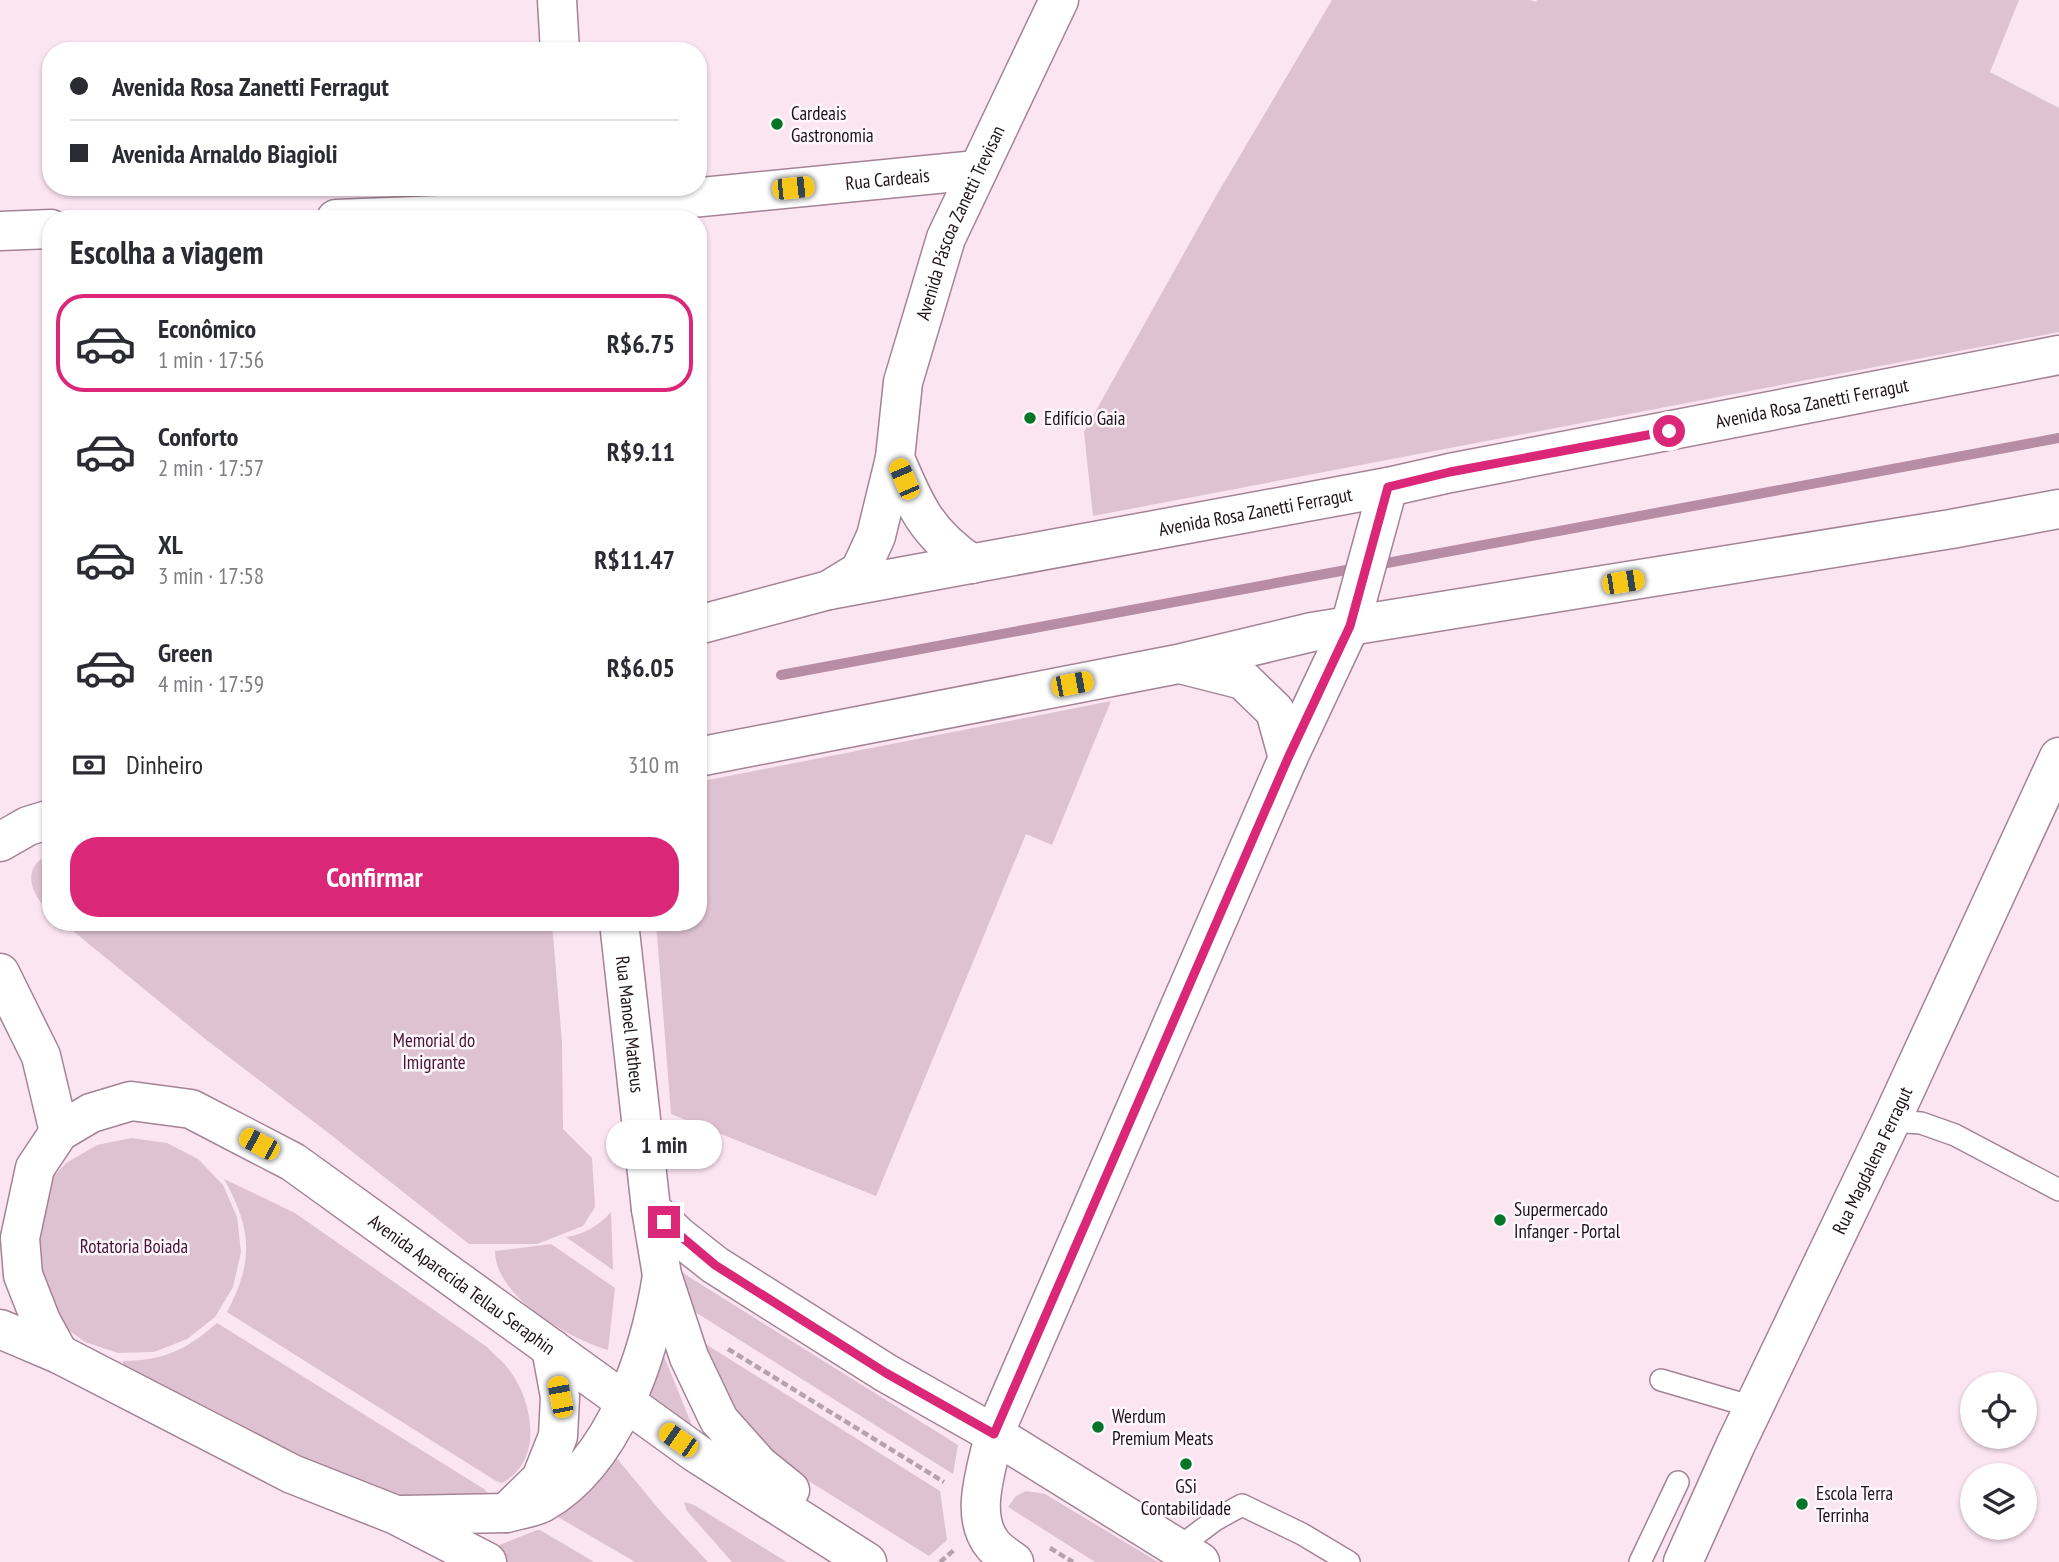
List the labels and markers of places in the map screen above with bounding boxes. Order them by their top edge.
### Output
place label: Cardeais Gastronomia [791,101,874,147]
marker: Cardeais Gastronomia [769,116,785,132]
place label: Edifício Gaia [1044,406,1125,430]
marker: Edifício Gaia [1022,410,1038,426]
place label: Supermercado Infanger - Portal [1514,1197,1621,1243]
marker: Supermercado Infanger - Portal [1492,1212,1508,1228]
place label: Werdum Premium Meats [1112,1404,1213,1450]
marker: Werdum Premium Meats [1090,1419,1106,1435]
marker: GSi Contabilidade [1178,1456,1194,1472]
place label: GSi Contabilidade [1141,1474,1231,1520]
place label: Escola Terra Terrinha [1816,1481,1893,1527]
marker: Escola Terra Terrinha [1794,1496,1810,1512]

